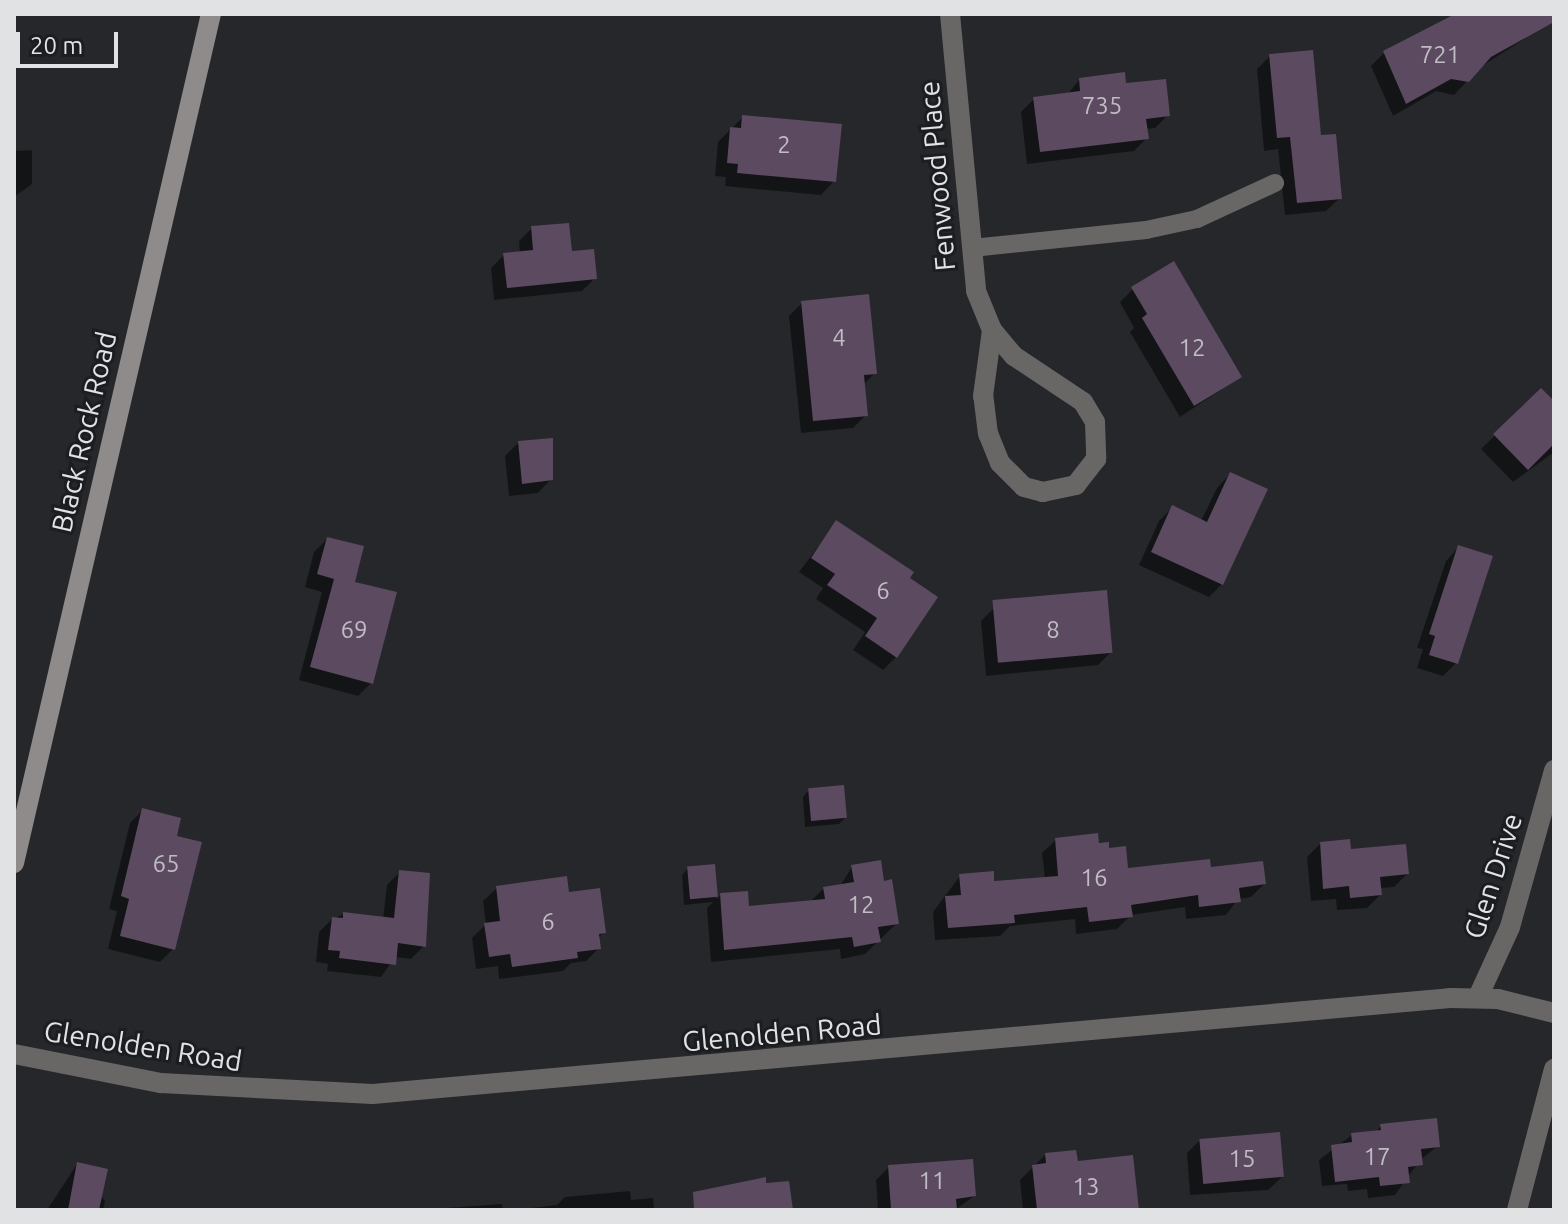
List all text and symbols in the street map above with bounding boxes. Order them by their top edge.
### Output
scale bar [20,16,122,66]
text: 20 m [30,32,83,59]
house number: 721 [1420,41,1460,69]
street label: Fenwood Place [912,80,962,272]
house number: 735 [1082,92,1122,120]
house number: 2 [777,131,791,159]
house number: 4 [832,324,846,352]
street label: Black Rock Road [45,328,123,536]
house number: 12 [1178,334,1206,362]
house number: 6 [876,577,890,605]
house number: 69 [340,616,368,644]
house number: 8 [1046,616,1060,644]
street label: Glen Drive [1457,809,1529,943]
house number: 65 [152,850,180,878]
house number: 16 [1080,864,1108,892]
house number: 12 [847,891,875,919]
house number: 6 [541,908,555,936]
street label: Glenolden Road [681,1008,883,1058]
street label: Glenolden Road [42,1014,244,1078]
house number: 17 [1363,1143,1391,1171]
house number: 15 [1228,1145,1256,1173]
house number: 11 [918,1167,946,1195]
house number: 13 [1072,1173,1100,1201]

